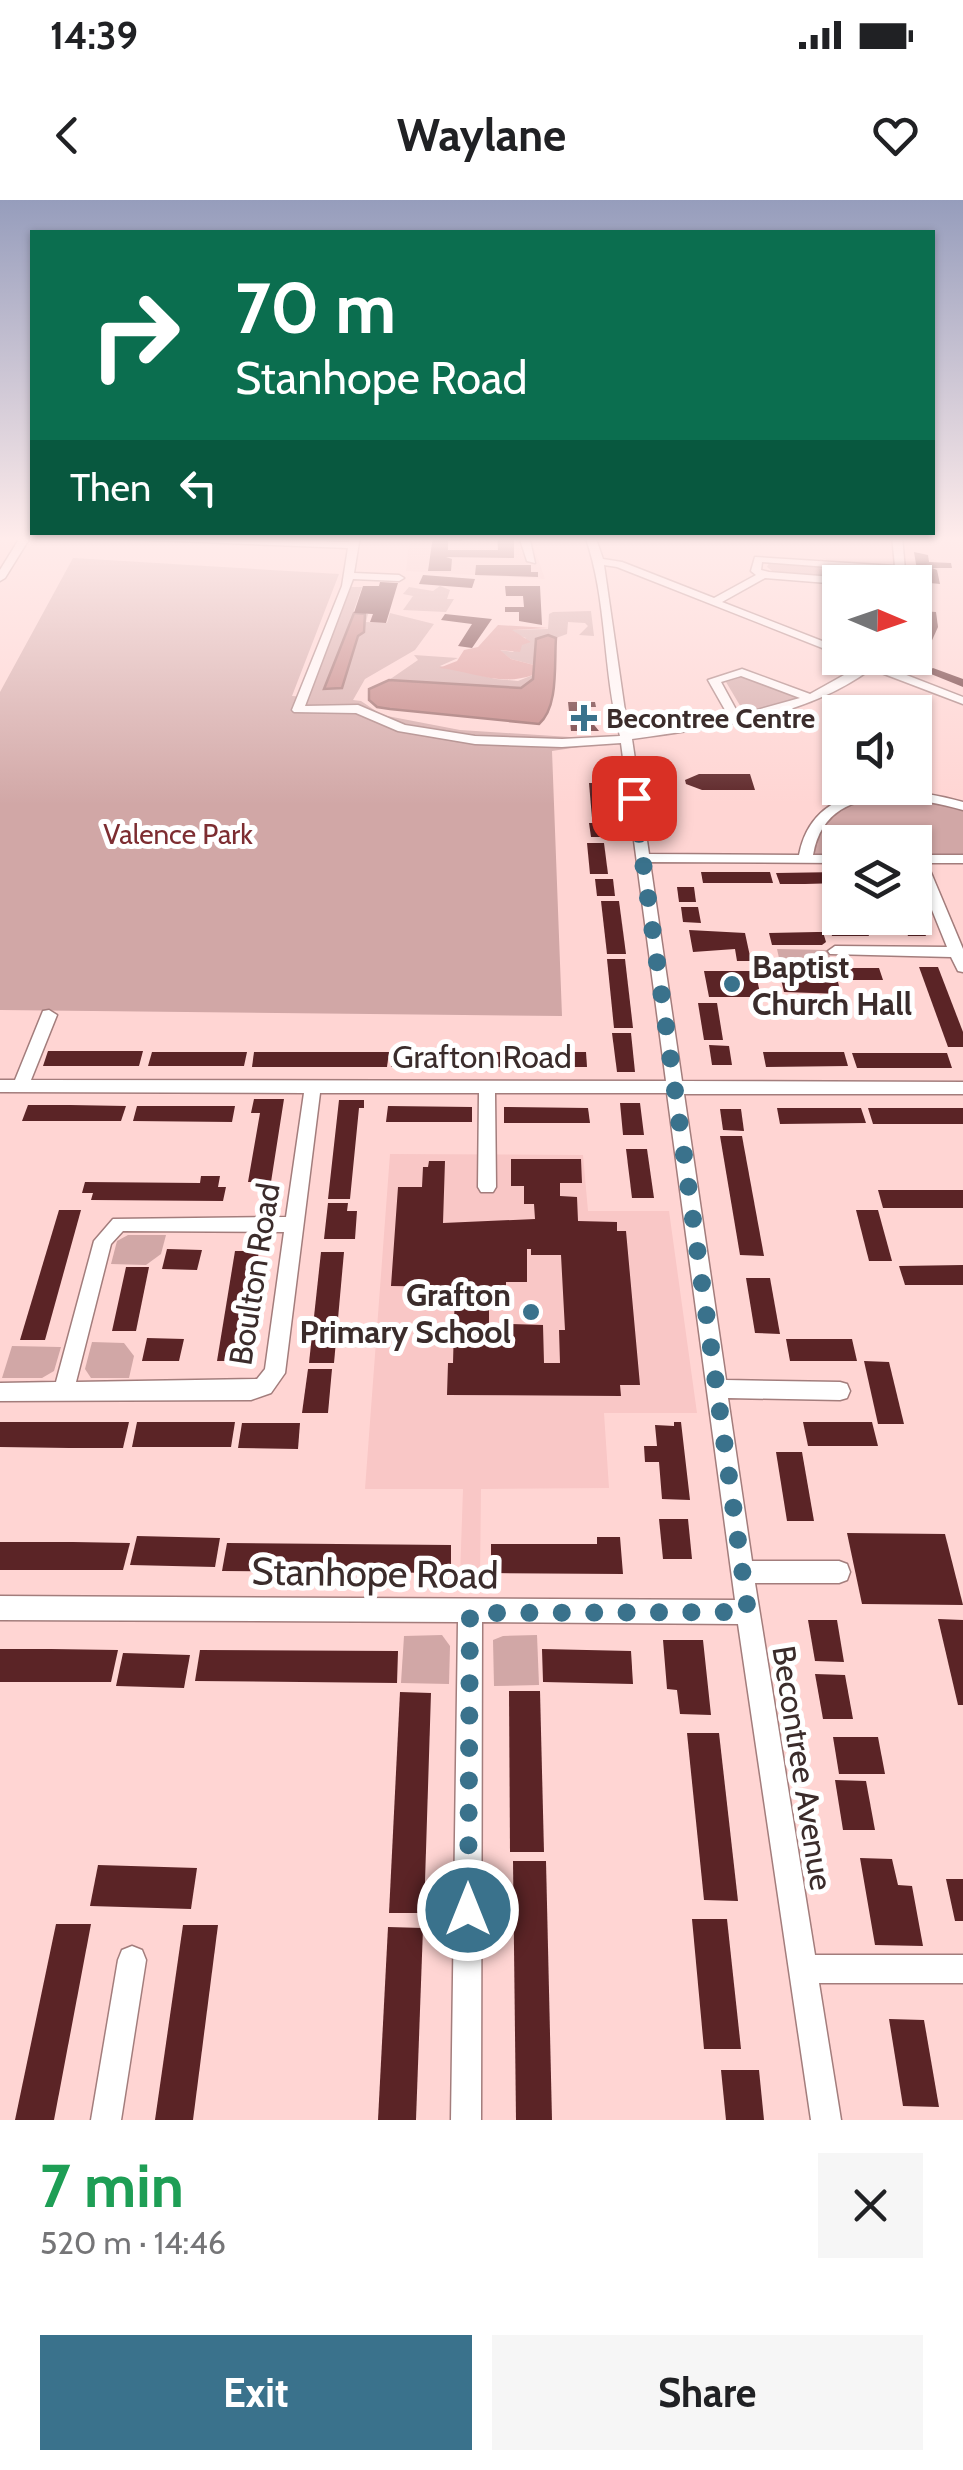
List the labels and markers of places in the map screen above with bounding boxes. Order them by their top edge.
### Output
place label: Becontree Centre [606,701,815,735]
marker: Becontree Centre [571,705,597,731]
pin [592,756,677,841]
place label: Baptist Church Hall [752,947,912,1023]
marker: Baptist Church Hall [721,973,743,995]
place label: Grafton Primary School [300,1275,511,1351]
marker: Grafton Primary School [520,1301,542,1323]

